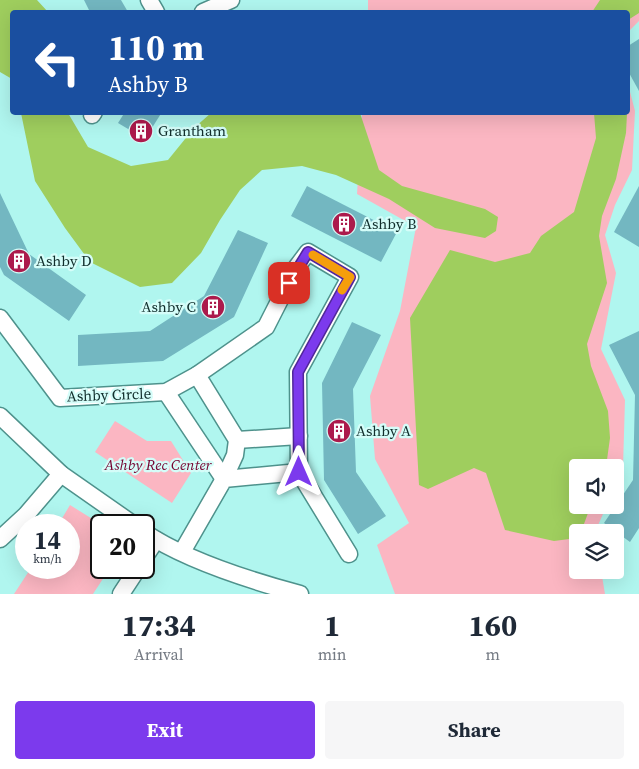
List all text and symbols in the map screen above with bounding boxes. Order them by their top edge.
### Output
text: 110 m [108,24,204,72]
icon: left [25,30,90,95]
text: Ashby B [108,69,188,99]
building icon: Grantham [128,118,154,144]
place label: Grantham [158,120,226,141]
building icon: Ashby B [331,211,357,237]
place label: Ashby B [362,213,416,234]
building icon: Ashby D [6,248,32,274]
place label: Ashby D [36,250,92,271]
pin [268,262,310,304]
icon: arrive [275,269,303,297]
building icon: Ashby C [200,294,226,320]
place label: Ashby C [142,296,196,317]
street label: Ashby Circle [66,383,152,406]
building icon: Ashby A [326,418,352,444]
place label: Ashby A [356,420,411,441]
position arrow [272,445,324,497]
park label: Ashby Rec Center [104,454,212,475]
map controls [569,459,624,579]
button: sound [569,459,624,514]
speed limit sign: 20 [90,514,155,579]
text: 14 [34,523,61,557]
button: layers [569,524,624,579]
text: km/h [33,551,62,567]
text: 17:34 [122,605,196,646]
text: 1 [324,605,340,646]
text: 160 [468,605,517,646]
text: Arrival [134,643,184,665]
text: min [318,643,347,665]
text: m [486,643,500,665]
button: Exit [15,701,315,759]
button: Share [325,701,624,759]

